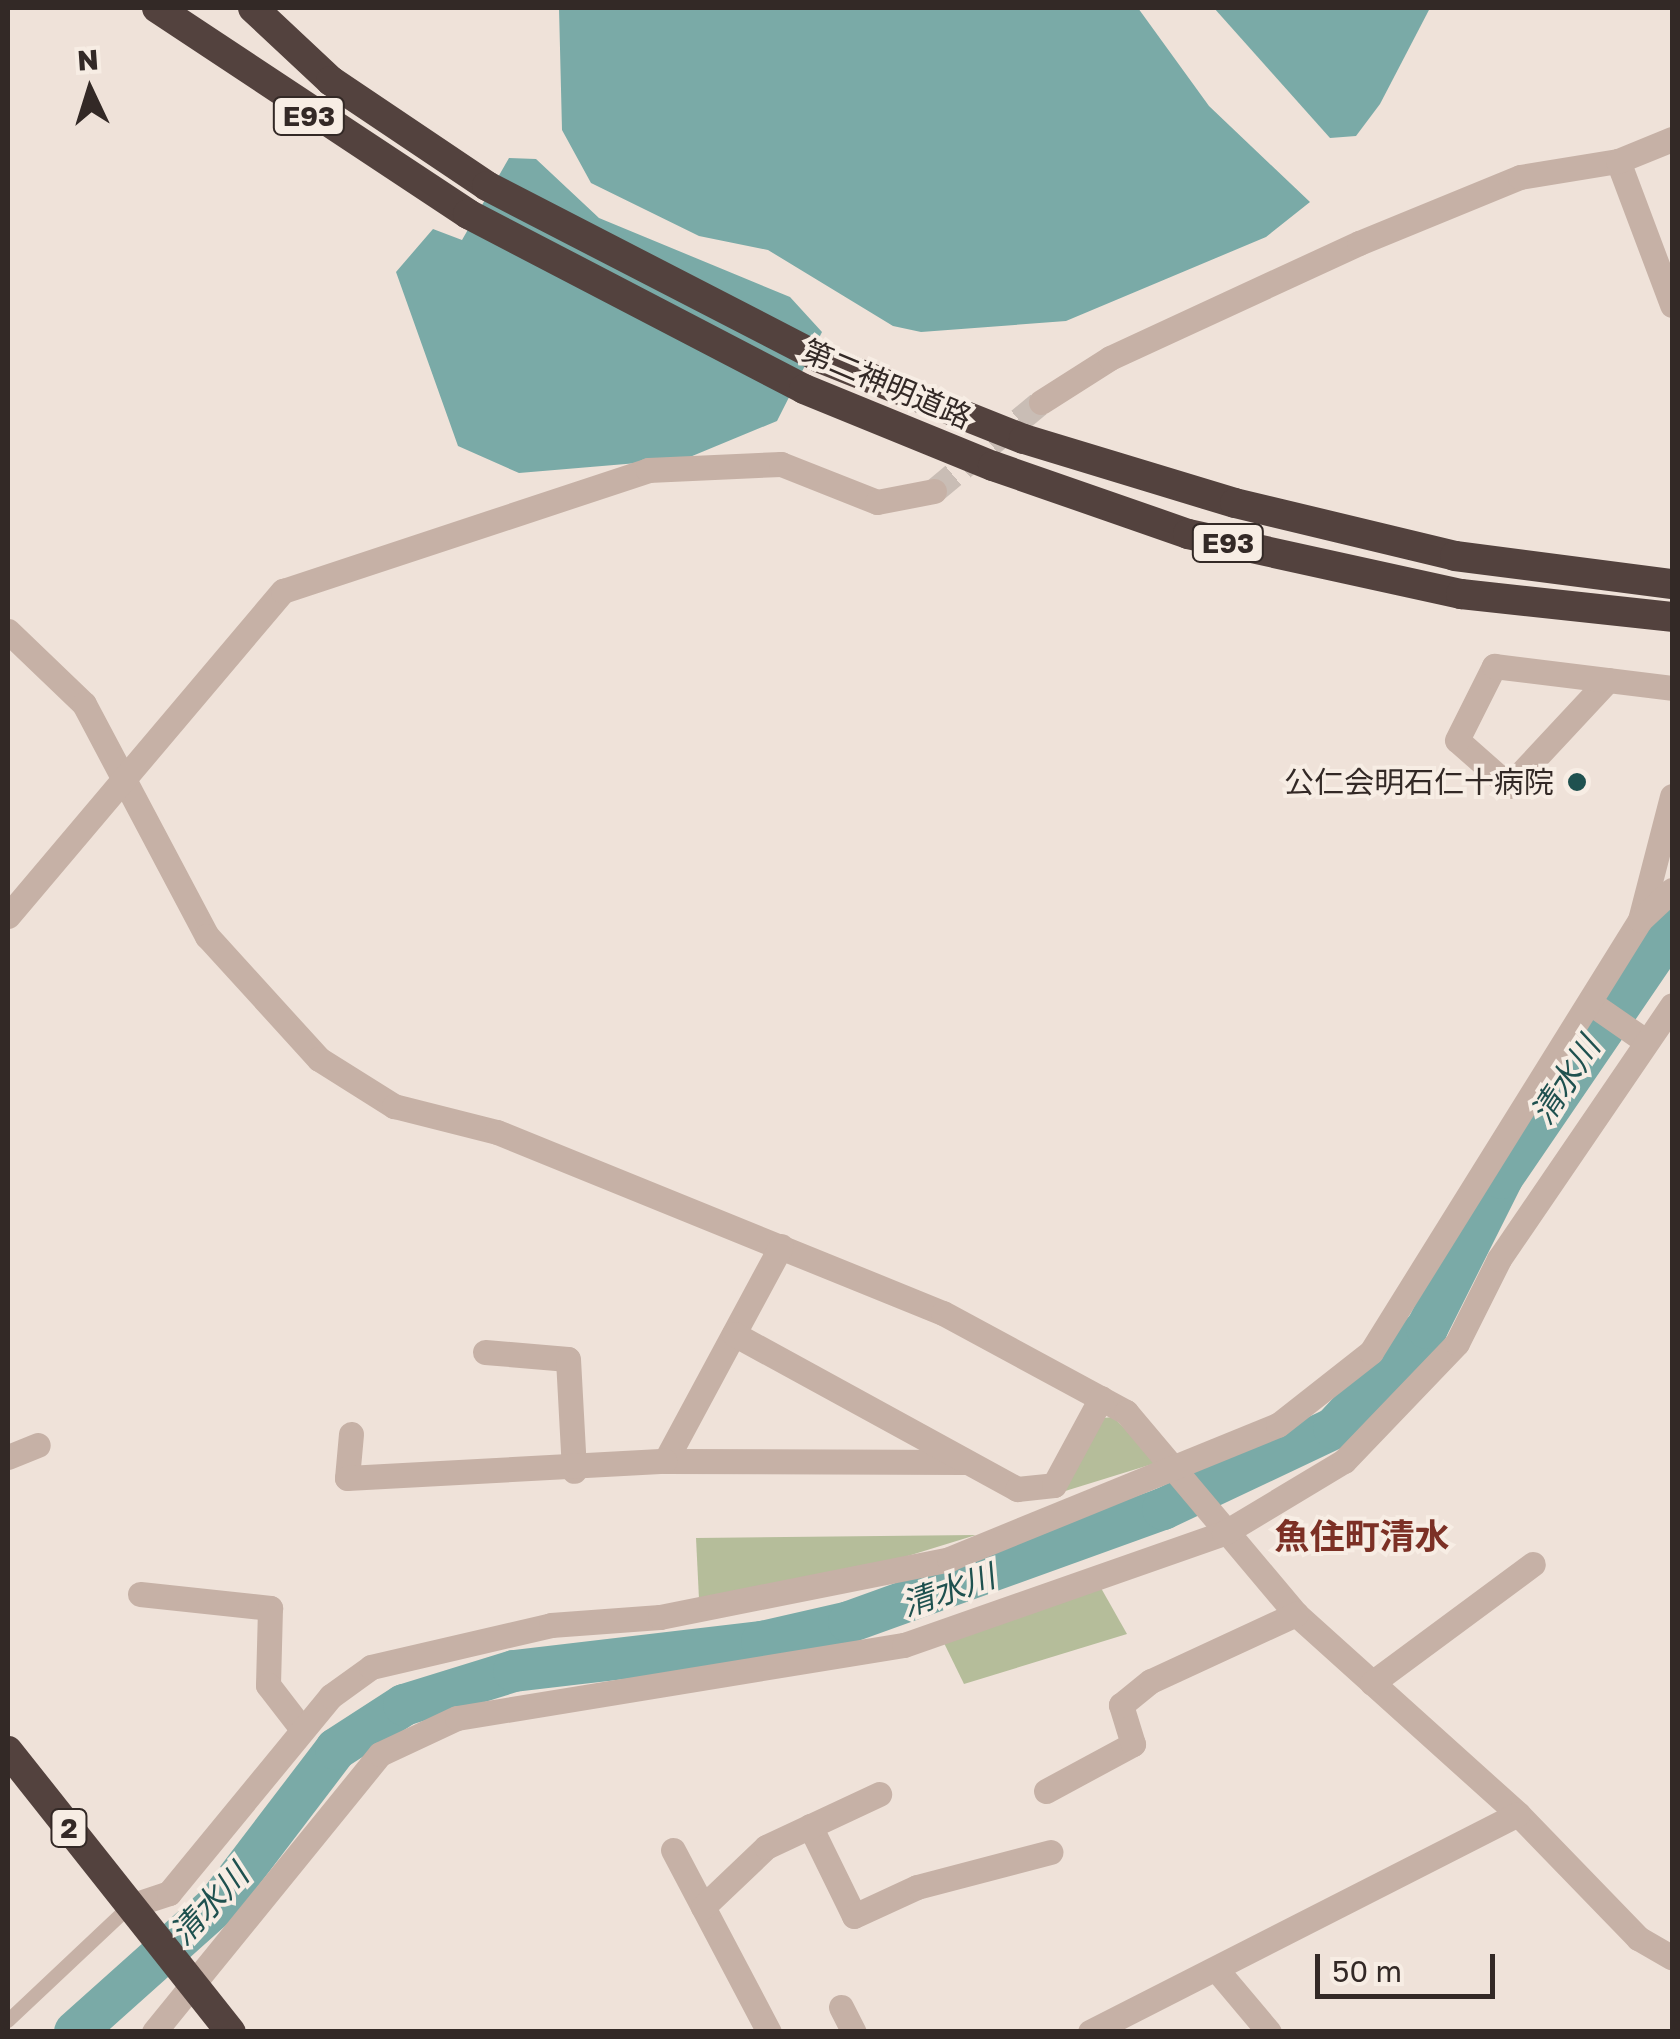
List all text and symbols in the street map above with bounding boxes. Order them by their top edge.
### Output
north arrow [40,40,140,140]
text: N [76,42,100,77]
road number: E93 [272,93,346,139]
street label: 第二神明道路 [797,332,977,436]
road number: E93 [1190,520,1266,566]
place label: 公仁会明石仁十病院 [1284,764,1554,800]
marker: 公仁会明石仁十病院 [1564,769,1590,795]
water label: 清水川 [1523,1029,1607,1131]
district label: 魚住町清水 [1275,1515,1449,1557]
water label: 清水川 [896,1556,1000,1624]
road number: 2 [49,1805,89,1851]
water label: 清水川 [162,1856,256,1952]
scale bar [1320,1934,1500,1996]
text: 50 m [1332,1953,1402,1989]

